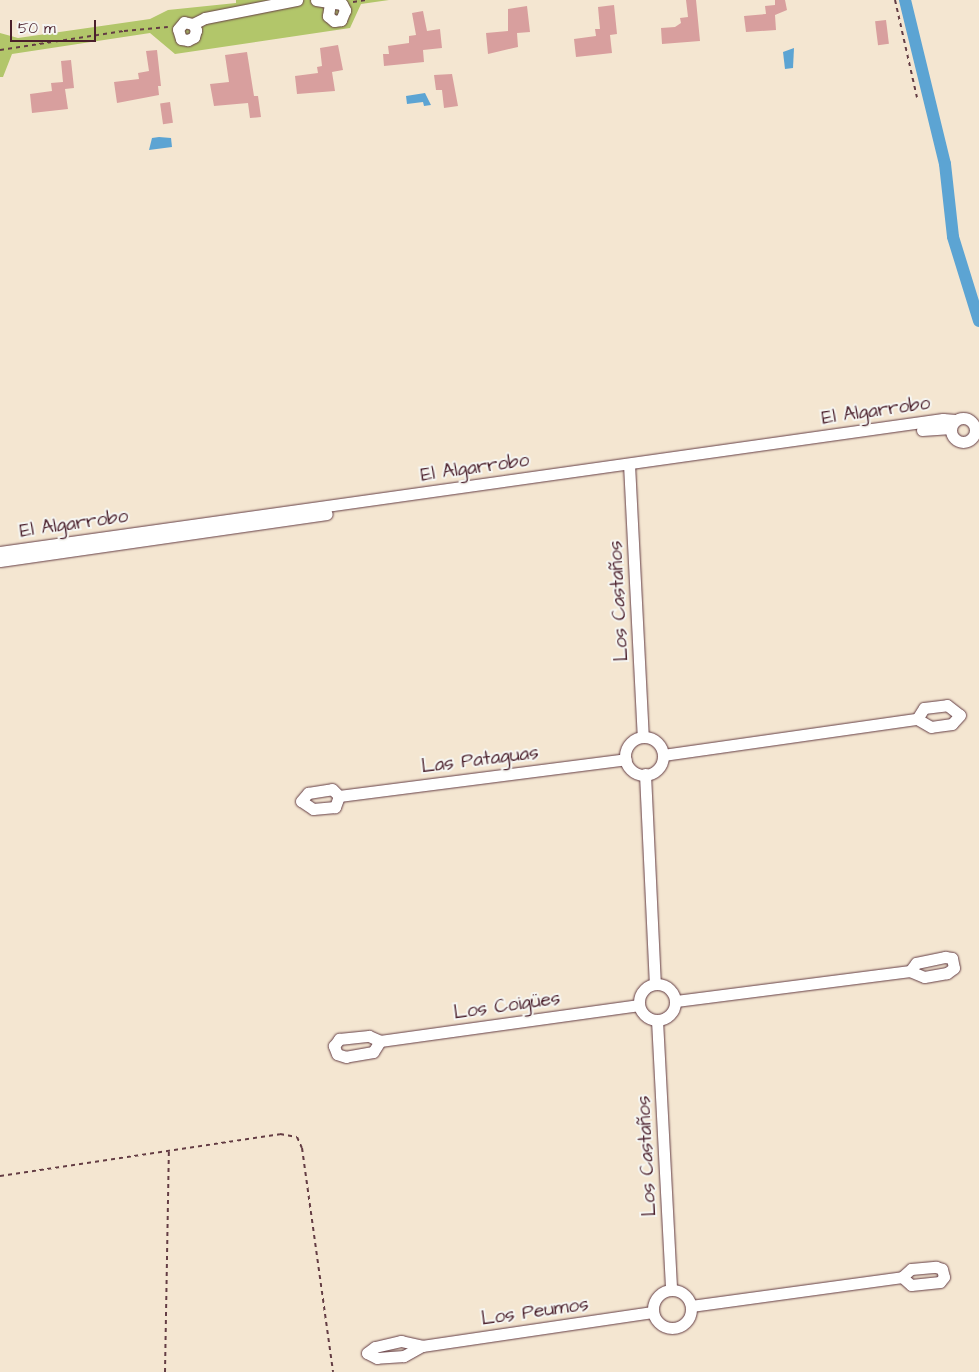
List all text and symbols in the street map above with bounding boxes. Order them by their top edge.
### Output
scale bar [12,10,99,42]
text: 50 m [18,18,56,39]
street label: El Algarrobo [820,392,932,430]
street label: El Algarrobo [419,449,531,487]
street label: El Algarrobo [18,505,130,543]
street label: Los Castaños [604,540,634,662]
street label: Las Pataguas [420,742,540,778]
street label: Los Coigües [452,987,562,1025]
street label: Los Castaños [632,1095,662,1217]
street label: Los Peumos [480,1293,590,1331]

